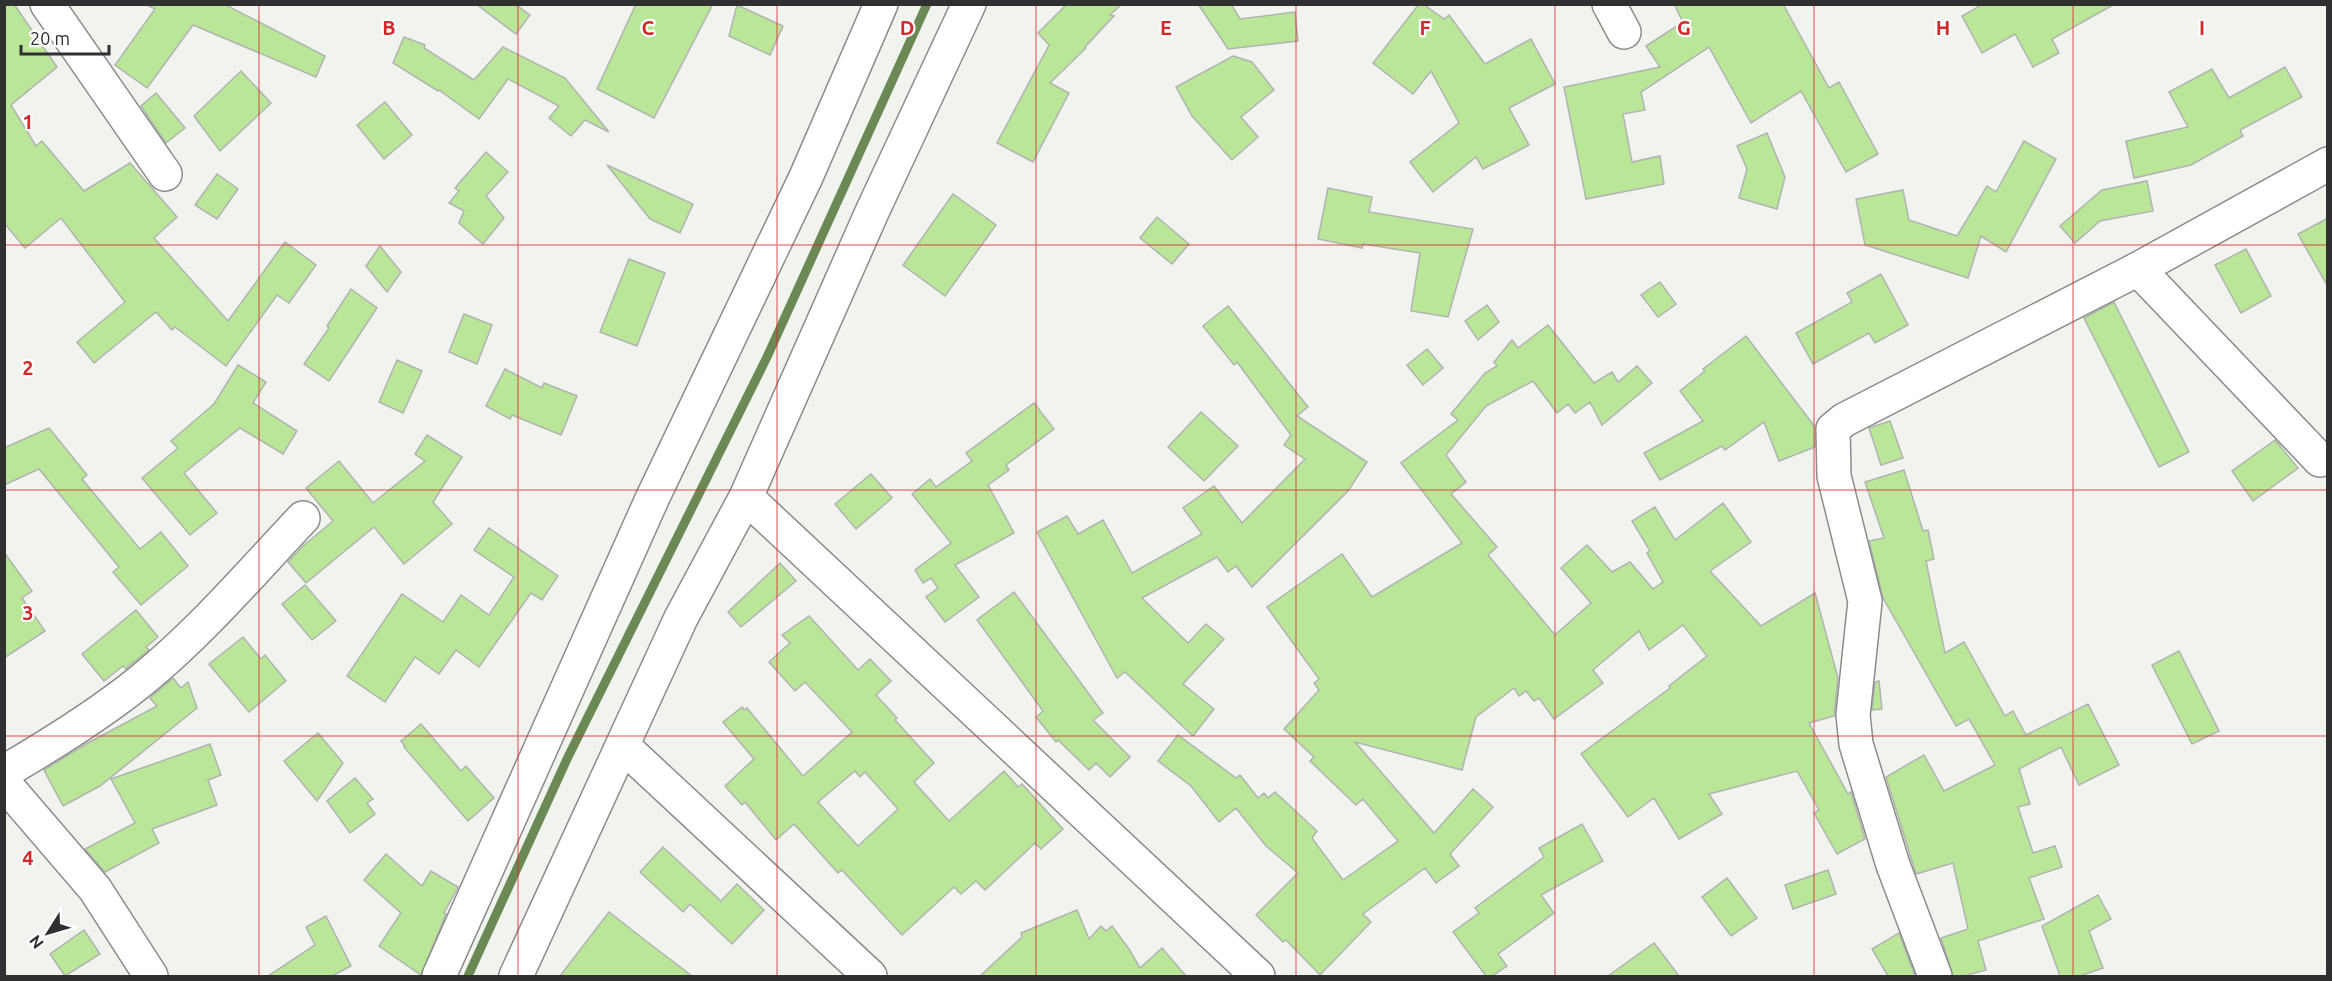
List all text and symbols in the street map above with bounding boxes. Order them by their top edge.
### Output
text: B [382,16,396,39]
text: C [642,16,655,39]
text: D [900,16,914,39]
text: E [1160,16,1172,39]
text: F [1419,16,1431,39]
text: G [1677,16,1691,39]
text: H [1936,16,1950,39]
text: I [2199,16,2205,39]
scale bar [21,18,110,56]
text: 20 m [30,28,70,48]
text: 1 [22,110,34,133]
text: 2 [22,356,34,379]
text: 3 [22,601,34,624]
text: 4 [22,846,34,869]
north arrow [18,903,78,963]
text: N [25,932,47,952]

